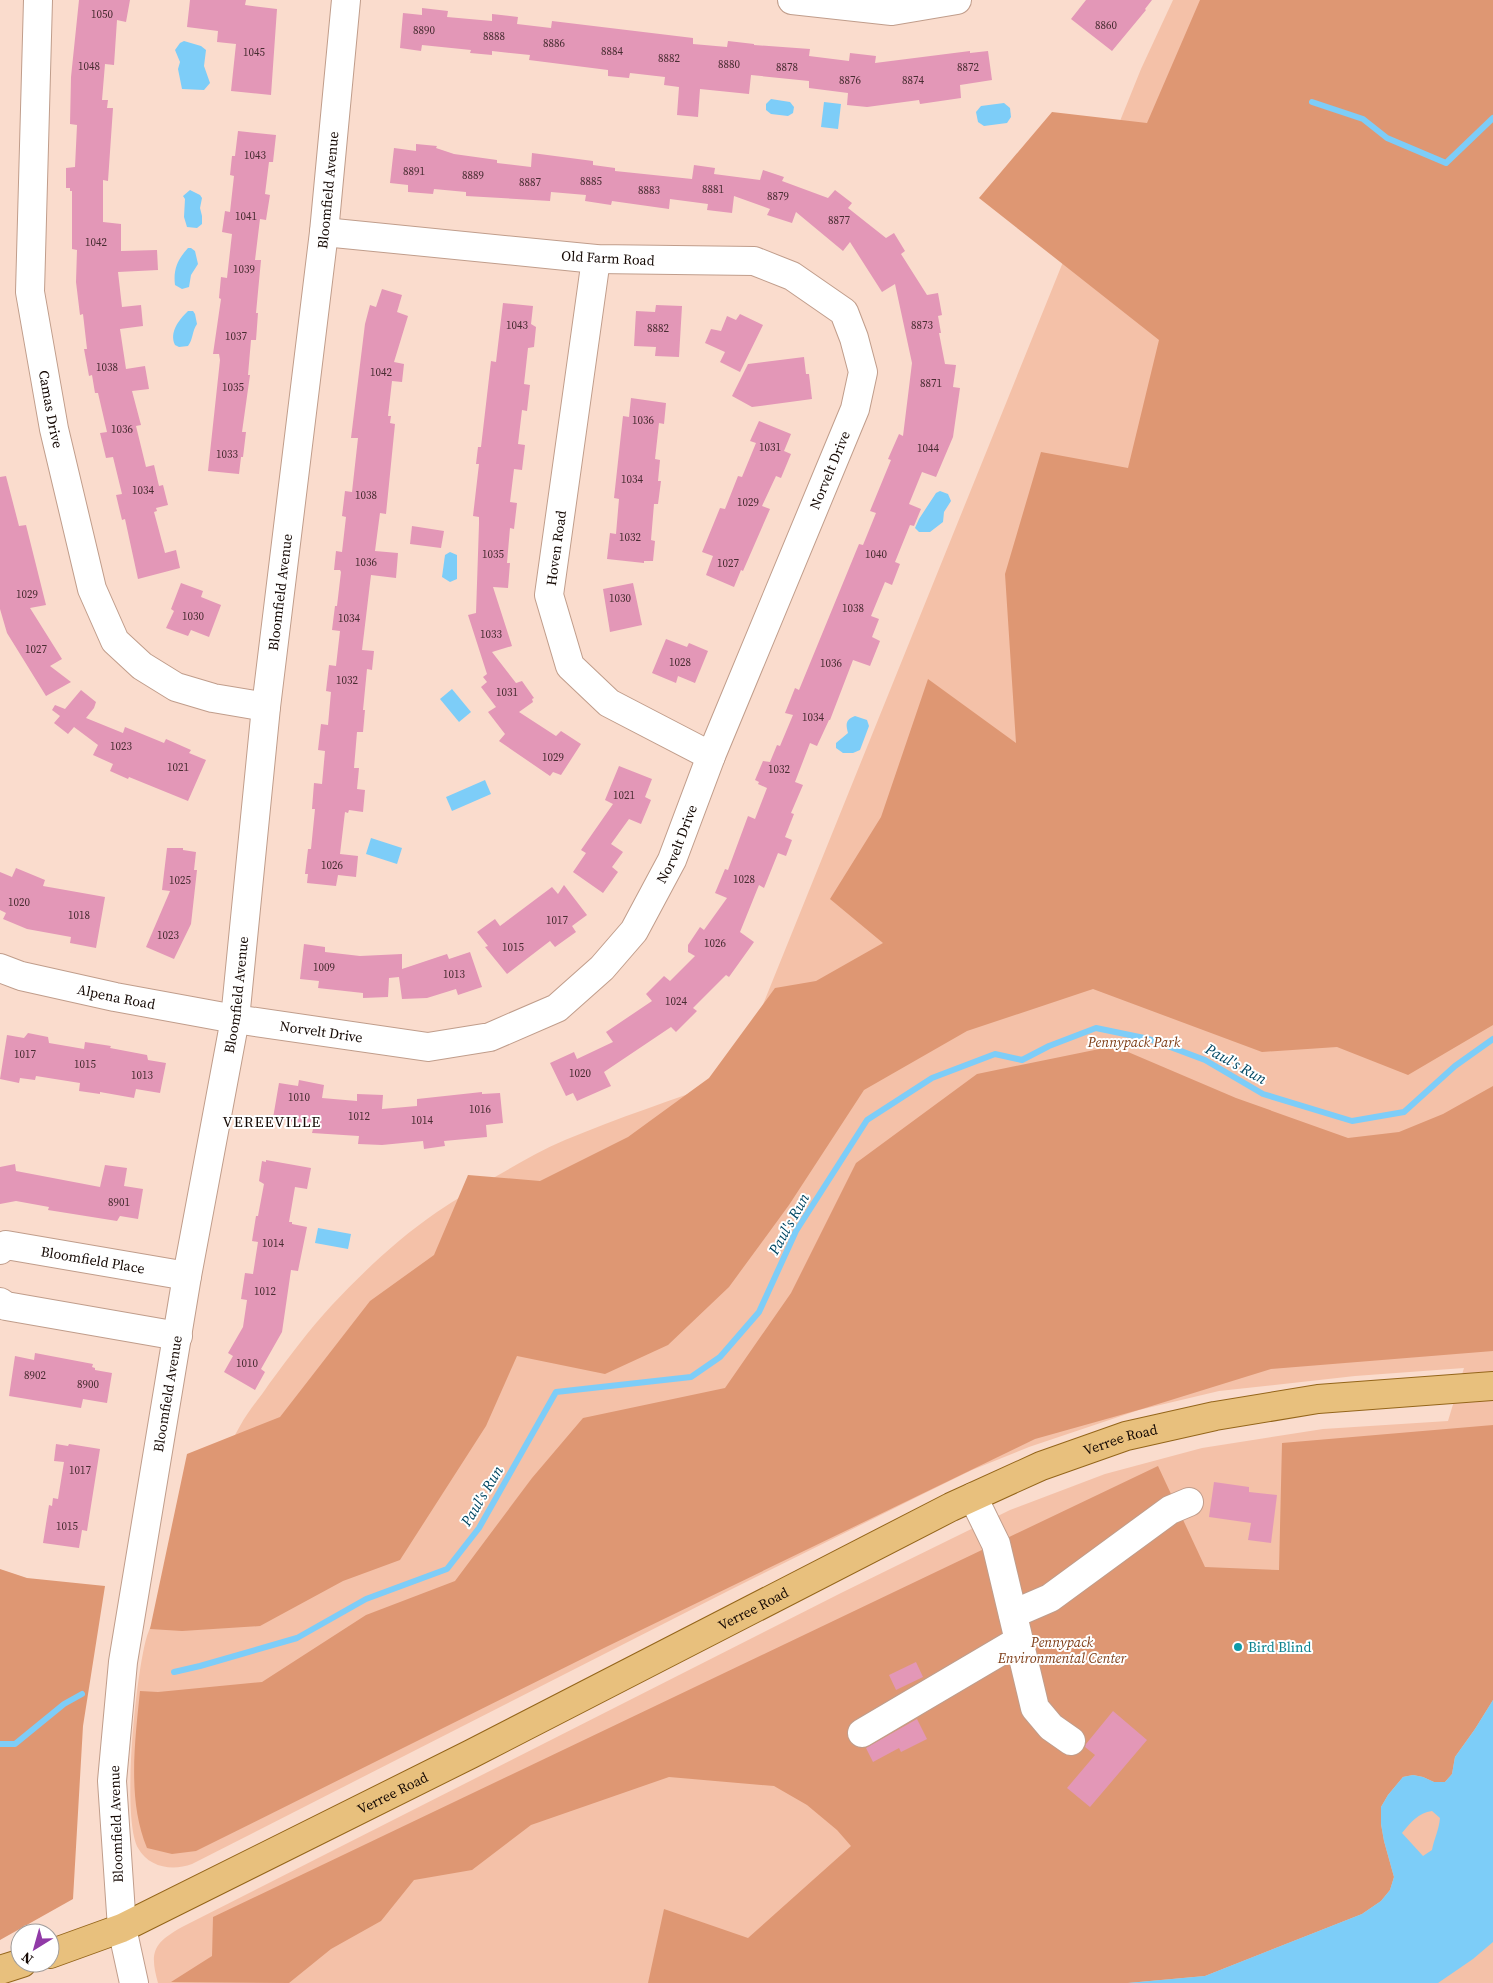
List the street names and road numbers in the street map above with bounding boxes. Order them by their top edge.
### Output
street label: Bloomfield Avenue [312,131,343,250]
street label: Old Farm Road [561,246,655,270]
street label: Camas Drive [34,369,68,450]
street label: Norvelt Drive [804,428,855,512]
street label: Hoven Road [541,509,571,587]
street label: Bloomfield Avenue [263,533,297,652]
street label: Norvelt Drive [651,802,702,887]
street label: Bloomfield Avenue [219,935,253,1055]
street label: Alpena Road [75,979,157,1014]
street label: Norvelt Drive [279,1016,364,1047]
street label: Bloomfield Place [39,1241,146,1279]
street label: Bloomfield Avenue [148,1334,187,1454]
street label: Verree Road [1081,1419,1159,1460]
street label: Verree Road [715,1582,792,1635]
street label: Bloomfield Avenue [104,1765,128,1883]
street label: Verree Road [354,1767,431,1819]

